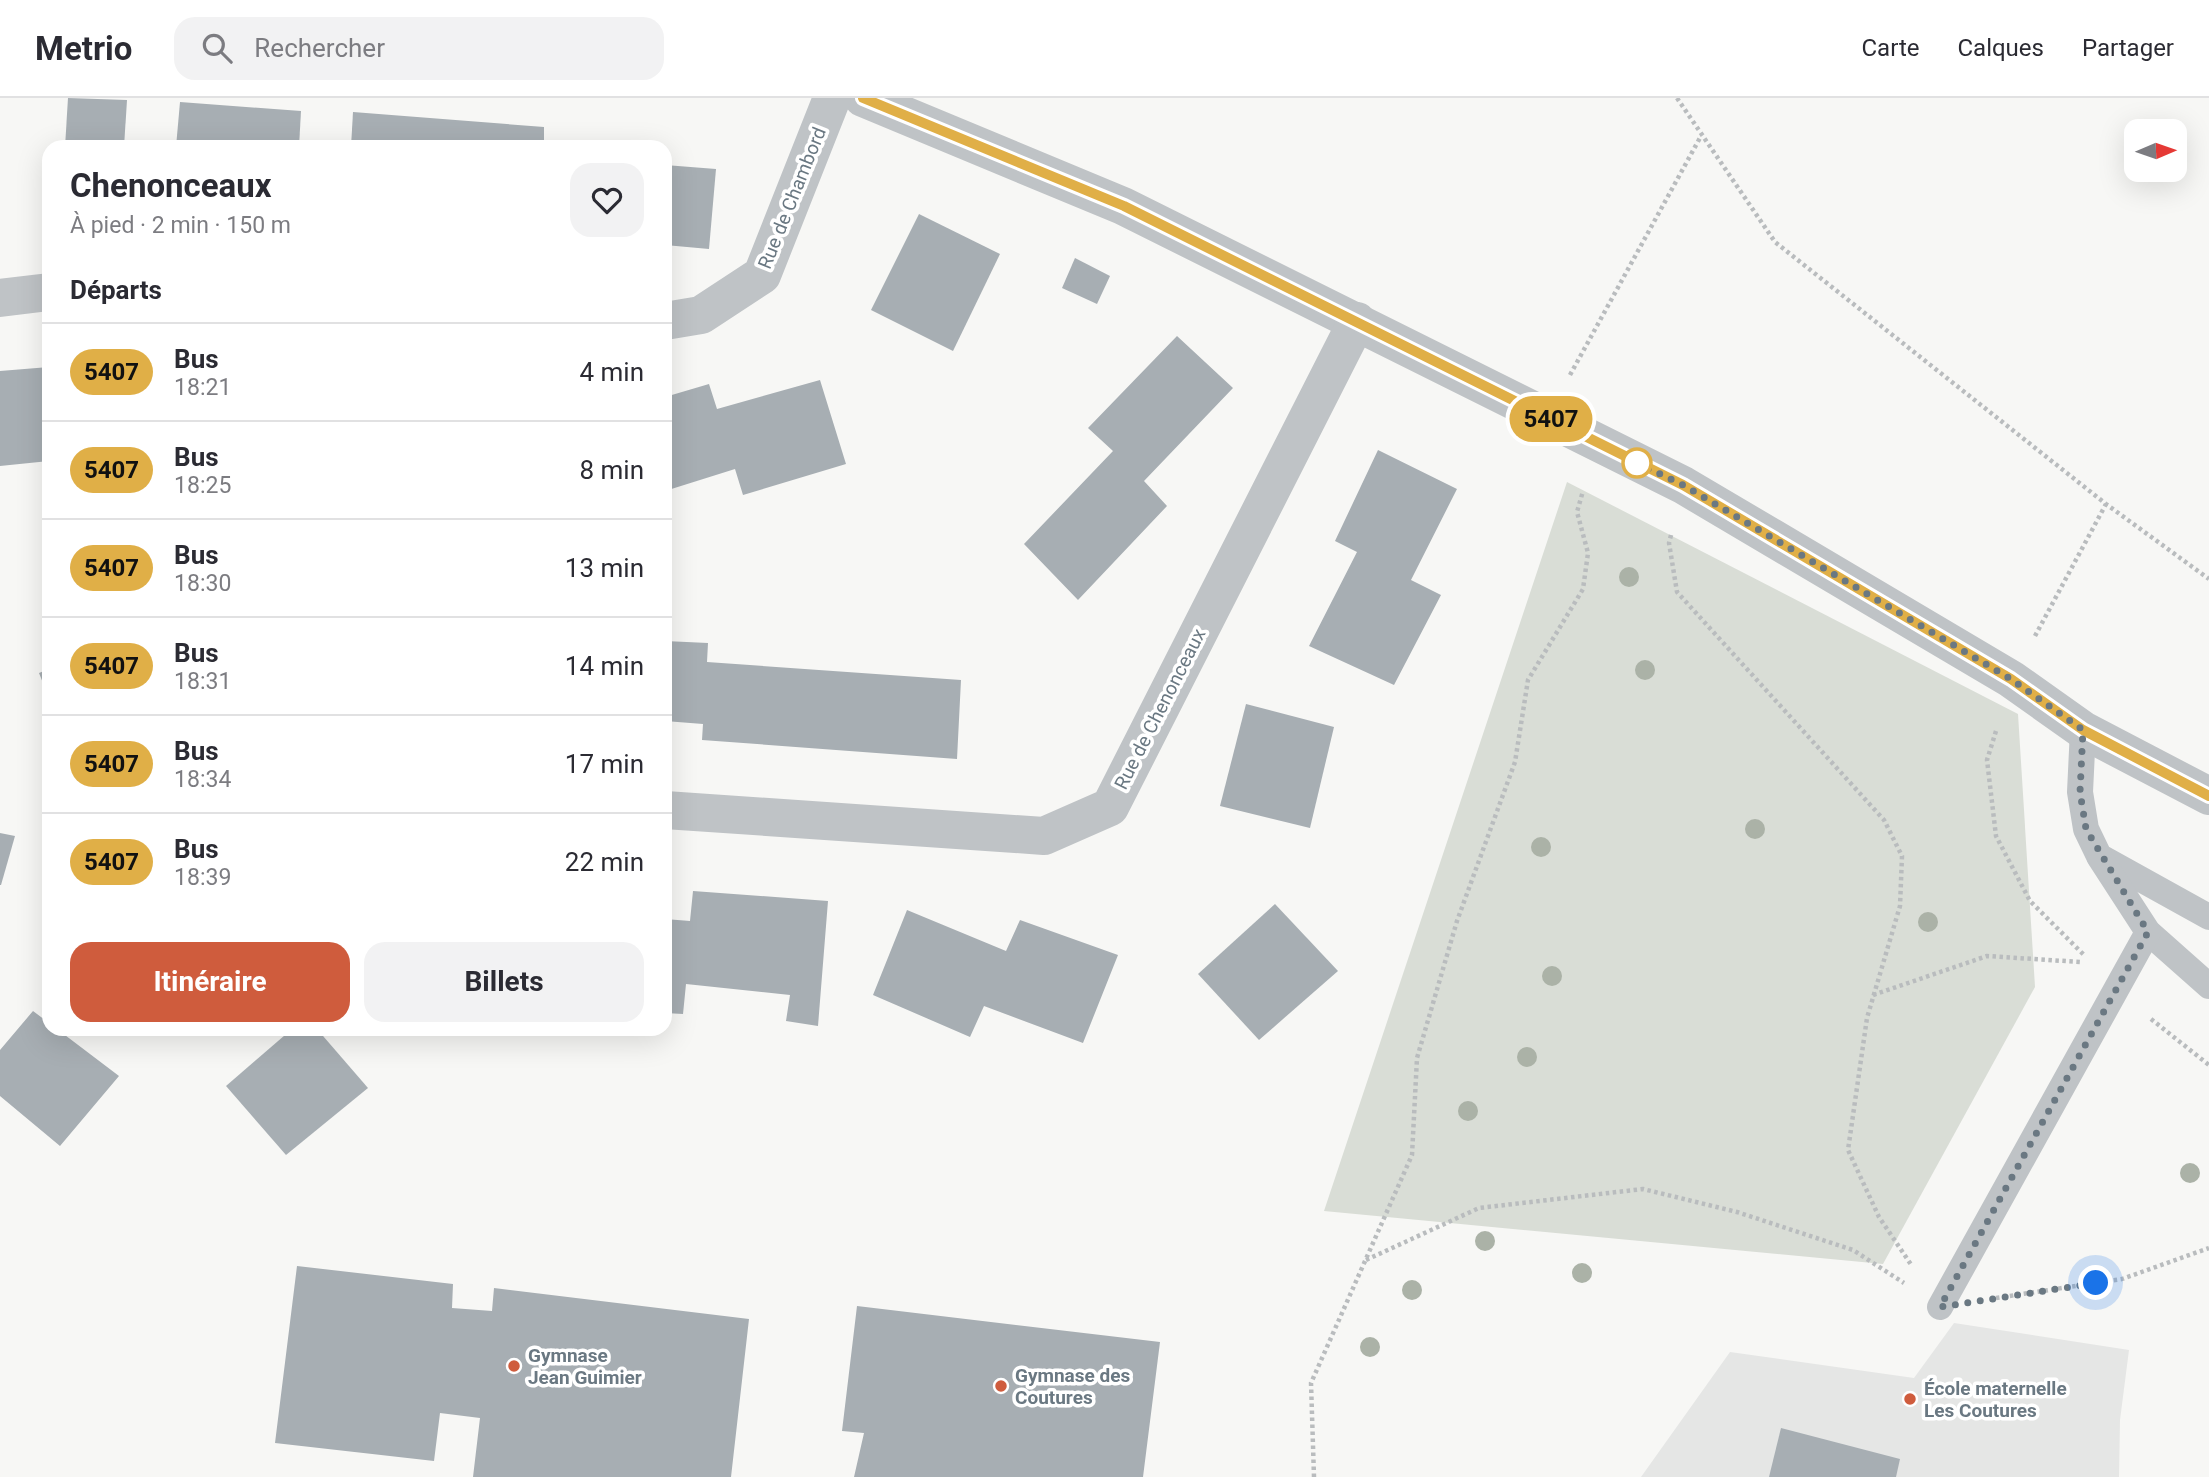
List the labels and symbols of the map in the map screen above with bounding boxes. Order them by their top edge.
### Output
north arrow [2124,119,2188,182]
street label: Rue de Chambord [753,124,831,272]
line badge: 5407 [1502,396,1600,442]
unlabelled marker [1622,448,1652,478]
street label: Rue de Chenonceaux [1109,624,1211,793]
your location [2078,1265,2113,1300]
place label: Gymnase Jean Guimier [528,1344,642,1389]
marker: Gymnase Jean Guimier [506,1358,522,1374]
place label: Gymnase des Coutures [1015,1364,1130,1409]
place label: École maternelle Les Coutures [1924,1377,2067,1422]
marker: Gymnase des Coutures [993,1378,1009,1394]
marker: École maternelle Les Coutures [1902,1391,1918,1407]

